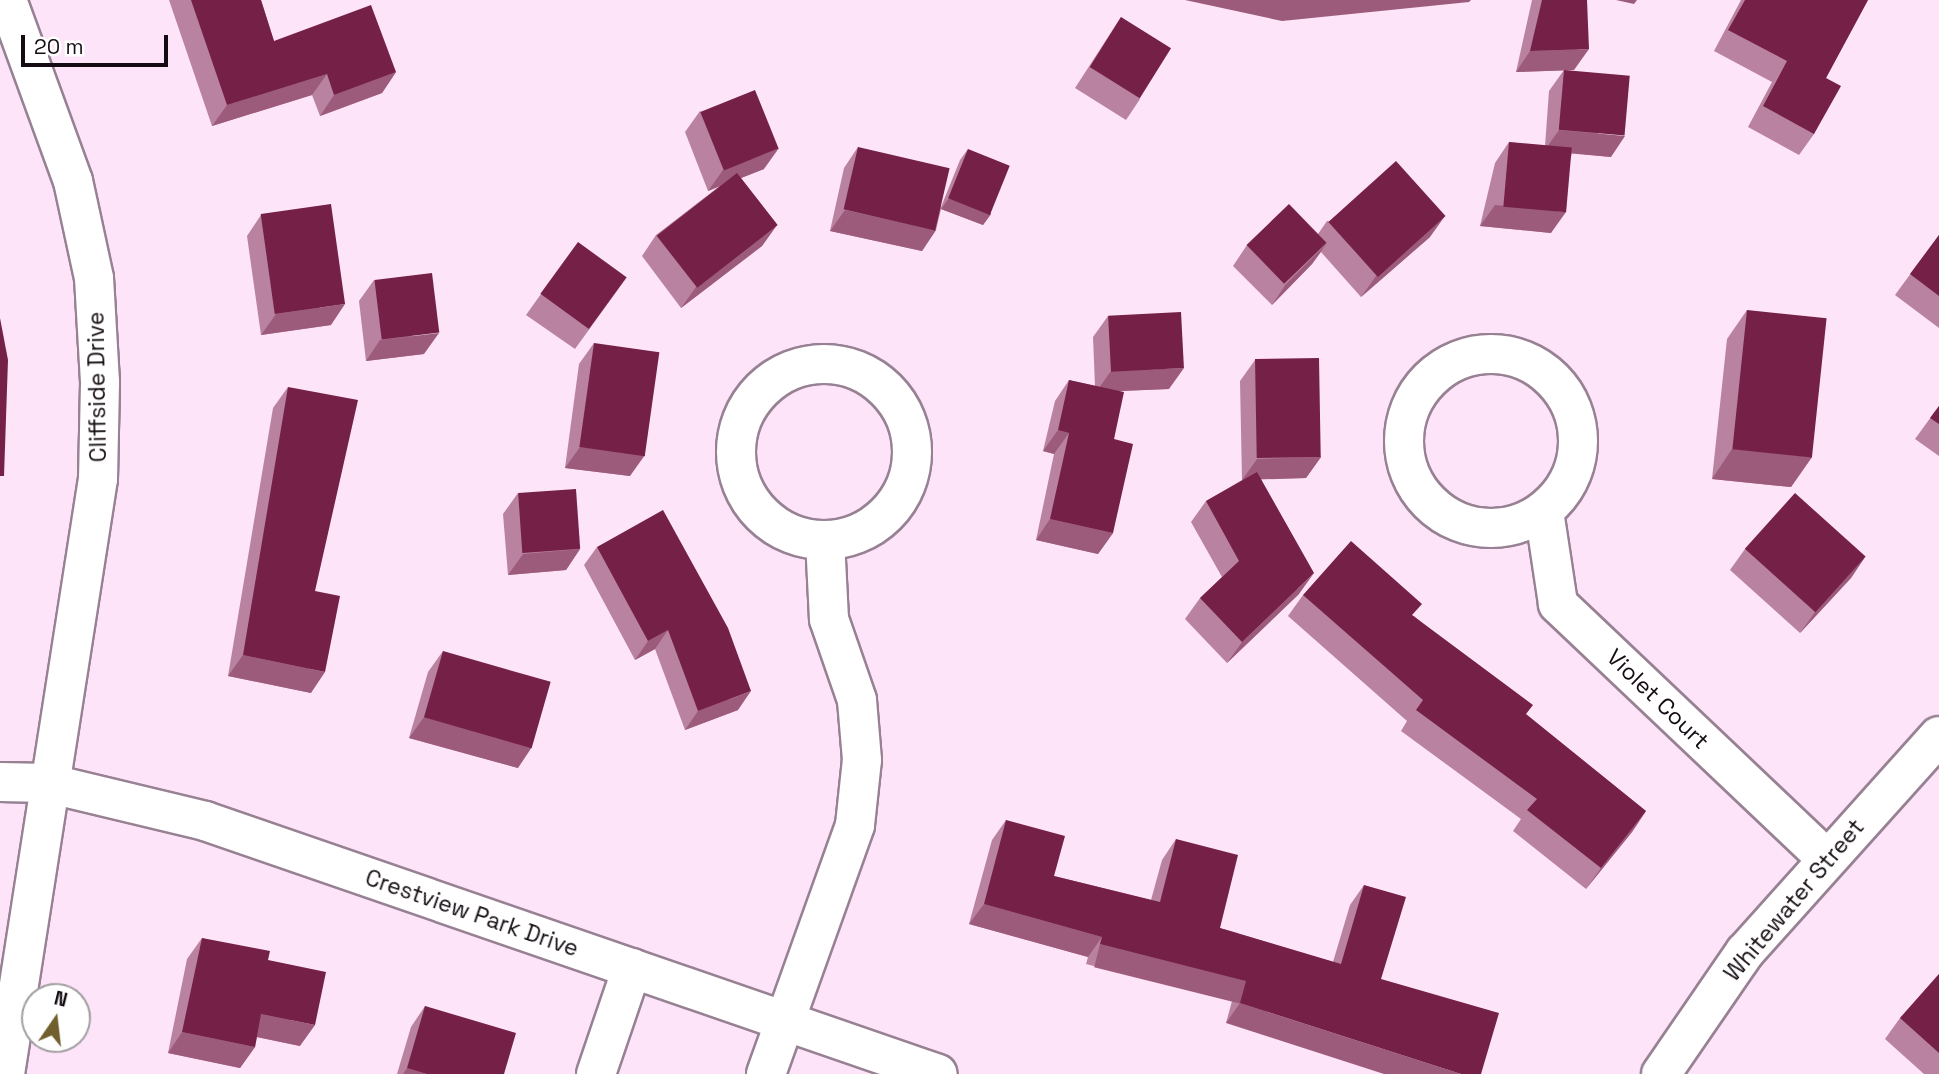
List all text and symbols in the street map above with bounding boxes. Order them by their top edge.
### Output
scale bar [24,21,172,65]
text: 20 m [34,33,84,60]
street label: Cliffside Drive [82,311,112,463]
street label: Violet Court [1601,643,1715,755]
street label: Whitewater Street [1718,813,1870,987]
street label: Crestview Park Drive [362,864,582,962]
north arrow [21,983,91,1053]
text: N [52,985,70,1013]

